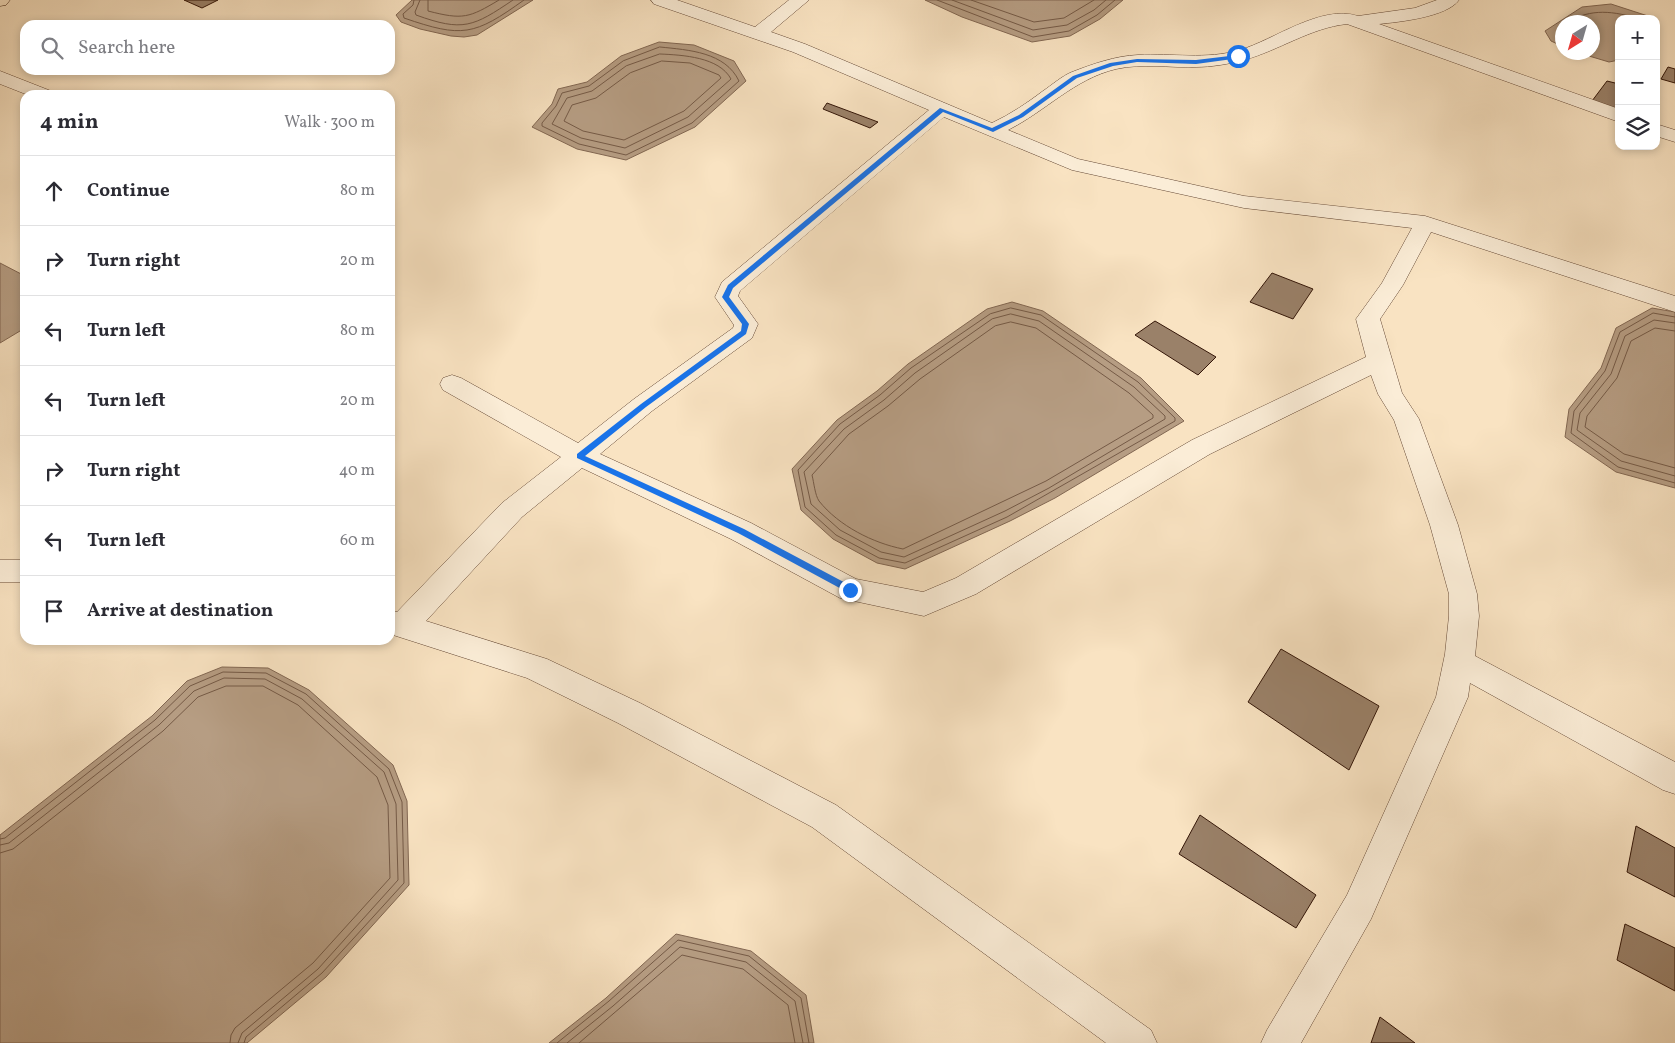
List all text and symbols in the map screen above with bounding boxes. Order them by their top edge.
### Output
north arrow [1555,15,1600,60]
map controls [1615,15,1660,150]
button: + [1615,15,1660,60]
search box [20,20,395,75]
icon: search [38,34,66,62]
text: Search here [78,35,175,61]
route start [1227,45,1250,68]
button: − [1615,60,1660,105]
button: layers [1615,105,1660,150]
text: 4 min [40,108,99,137]
text: Walk · 300 m [284,112,375,134]
icon: ahead [40,177,68,205]
text: Continue [87,178,170,204]
text: 80 m [340,180,375,202]
icon: right [40,247,68,275]
text: Turn right [87,248,180,274]
text: 20 m [340,250,375,272]
icon: left [40,317,68,345]
text: Turn left [87,318,166,344]
text: 80 m [340,320,375,342]
icon: left [40,387,68,415]
text: Turn left [87,388,166,414]
text: 20 m [340,390,375,412]
icon: right [40,457,68,485]
text: Turn right [87,458,180,484]
text: 40 m [339,460,375,482]
icon: left [40,527,68,555]
text: Turn left [87,528,166,554]
text: 60 m [340,530,375,552]
route end [839,579,862,602]
icon: arrive [40,597,68,625]
text: Arrive at destination [87,598,273,624]

